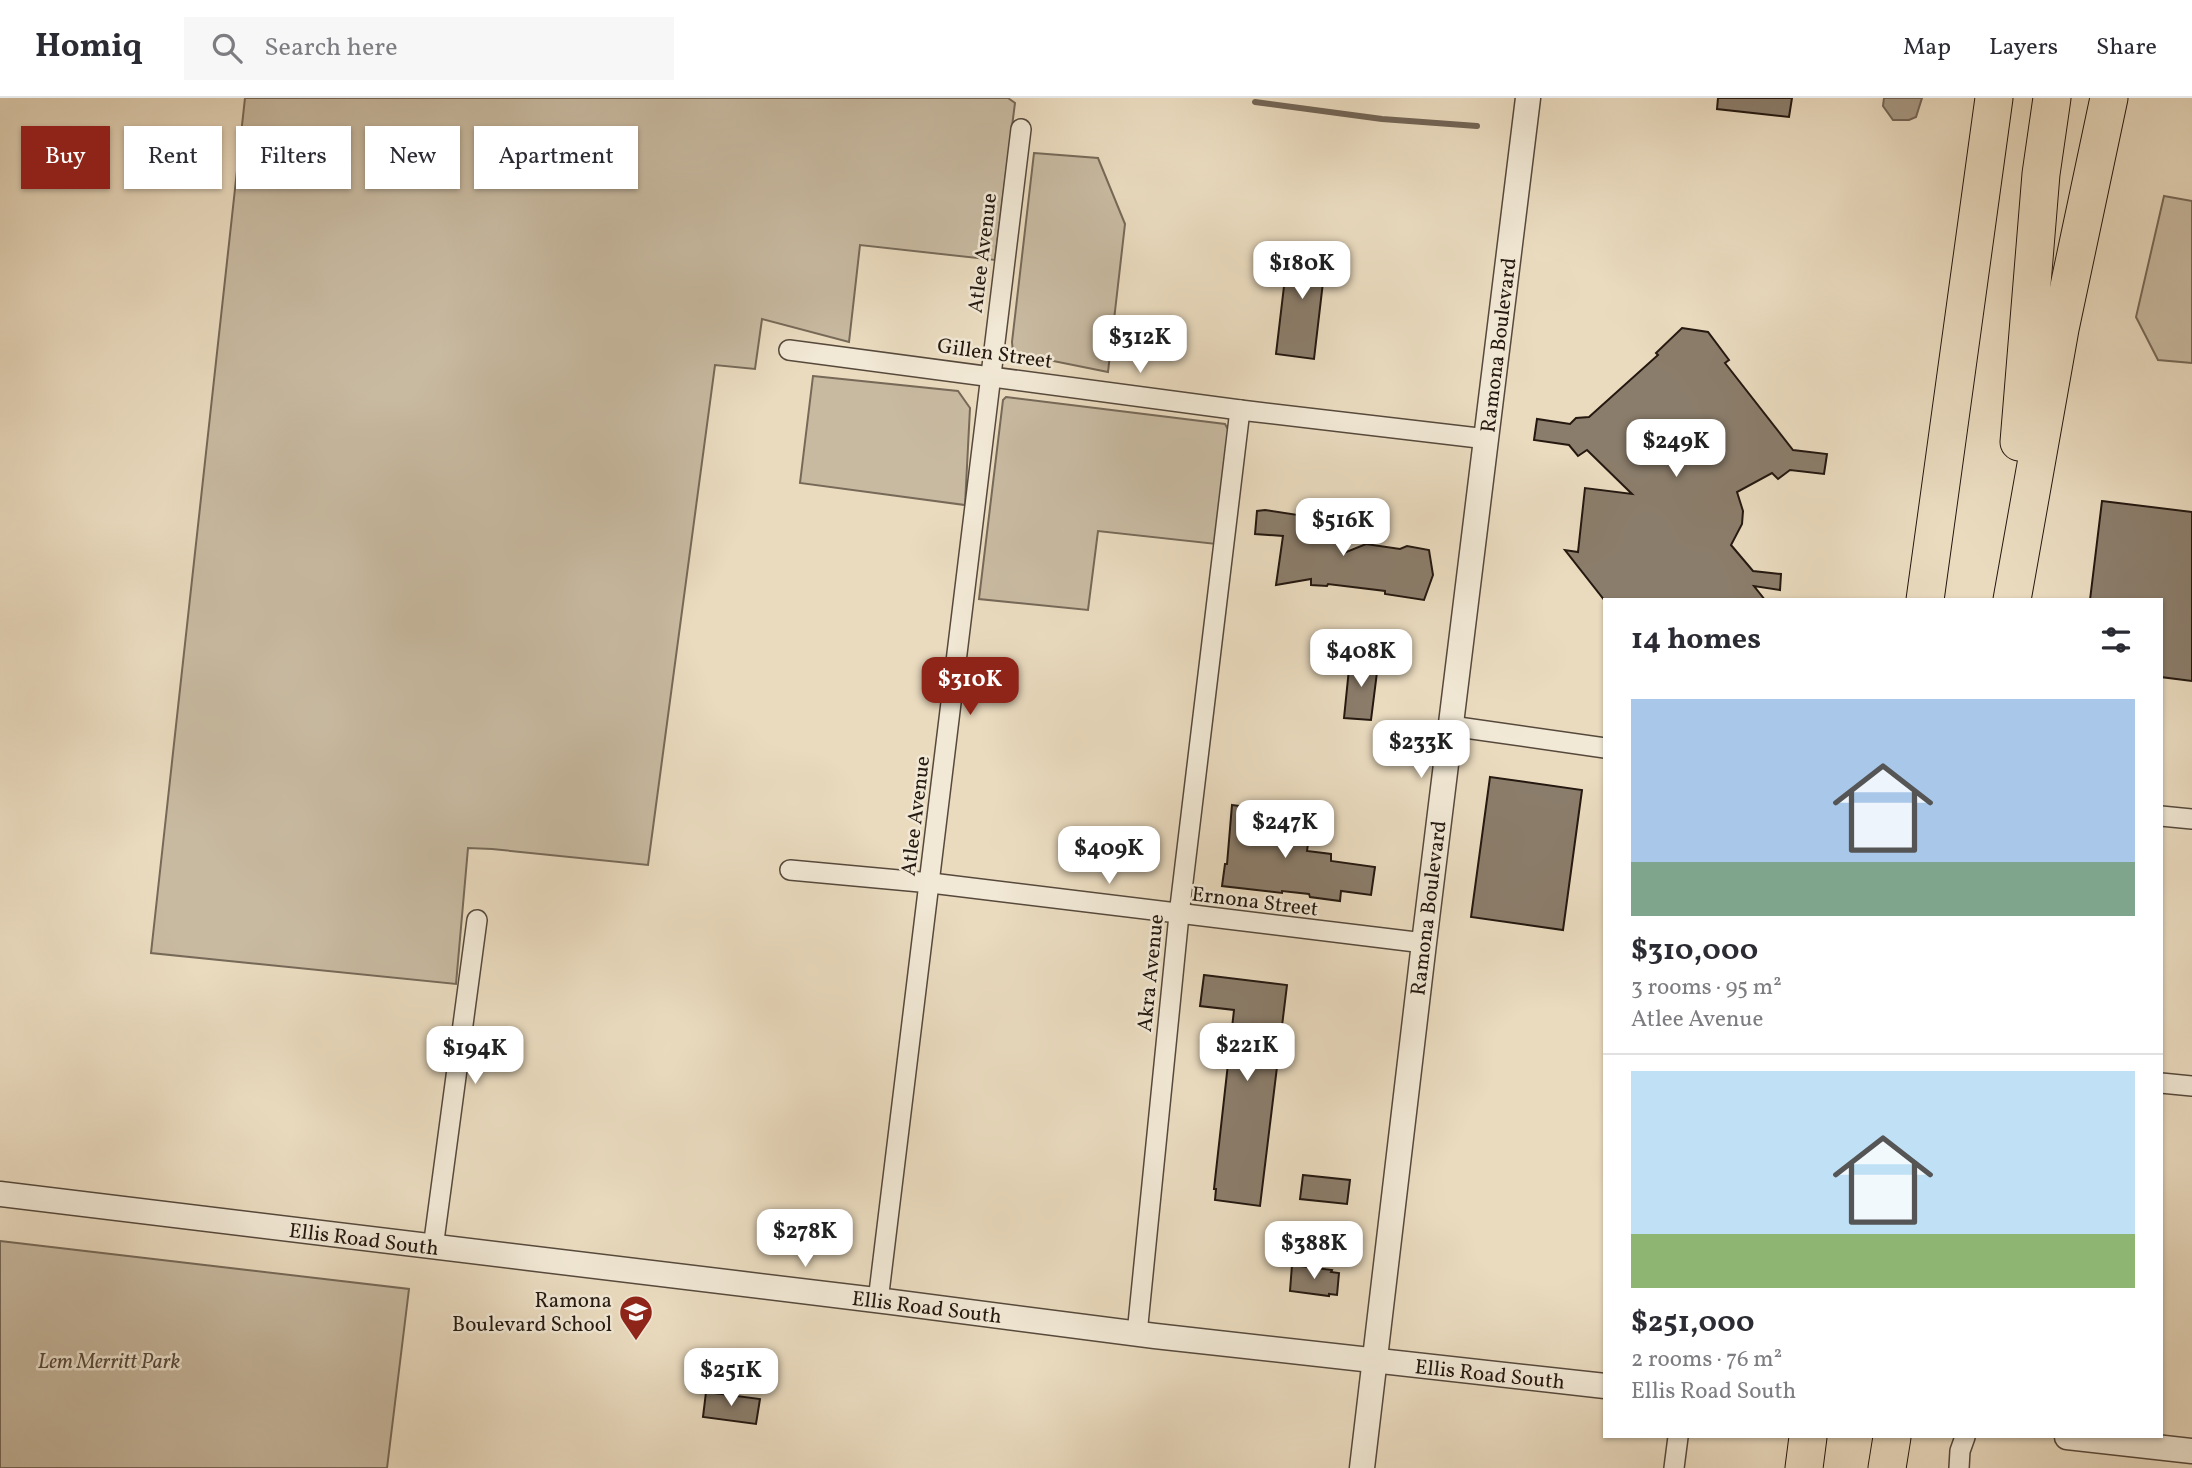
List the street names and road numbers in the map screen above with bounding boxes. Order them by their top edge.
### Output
street label: Atlee Avenue [962,191,1005,315]
street label: Ramona Boulevard [1474,256,1525,434]
street label: Gillen Street [935,332,1054,377]
street label: Atlee Avenue [895,754,938,878]
street label: Ramona Boulevard [1404,819,1455,997]
street label: Ernona Street [1190,880,1320,925]
street label: Akra Avenue [1131,913,1172,1034]
street label: Ellis Road South [287,1217,440,1264]
street label: Ellis Road South [850,1285,1003,1332]
street label: Ellis Road South [1413,1353,1566,1398]

